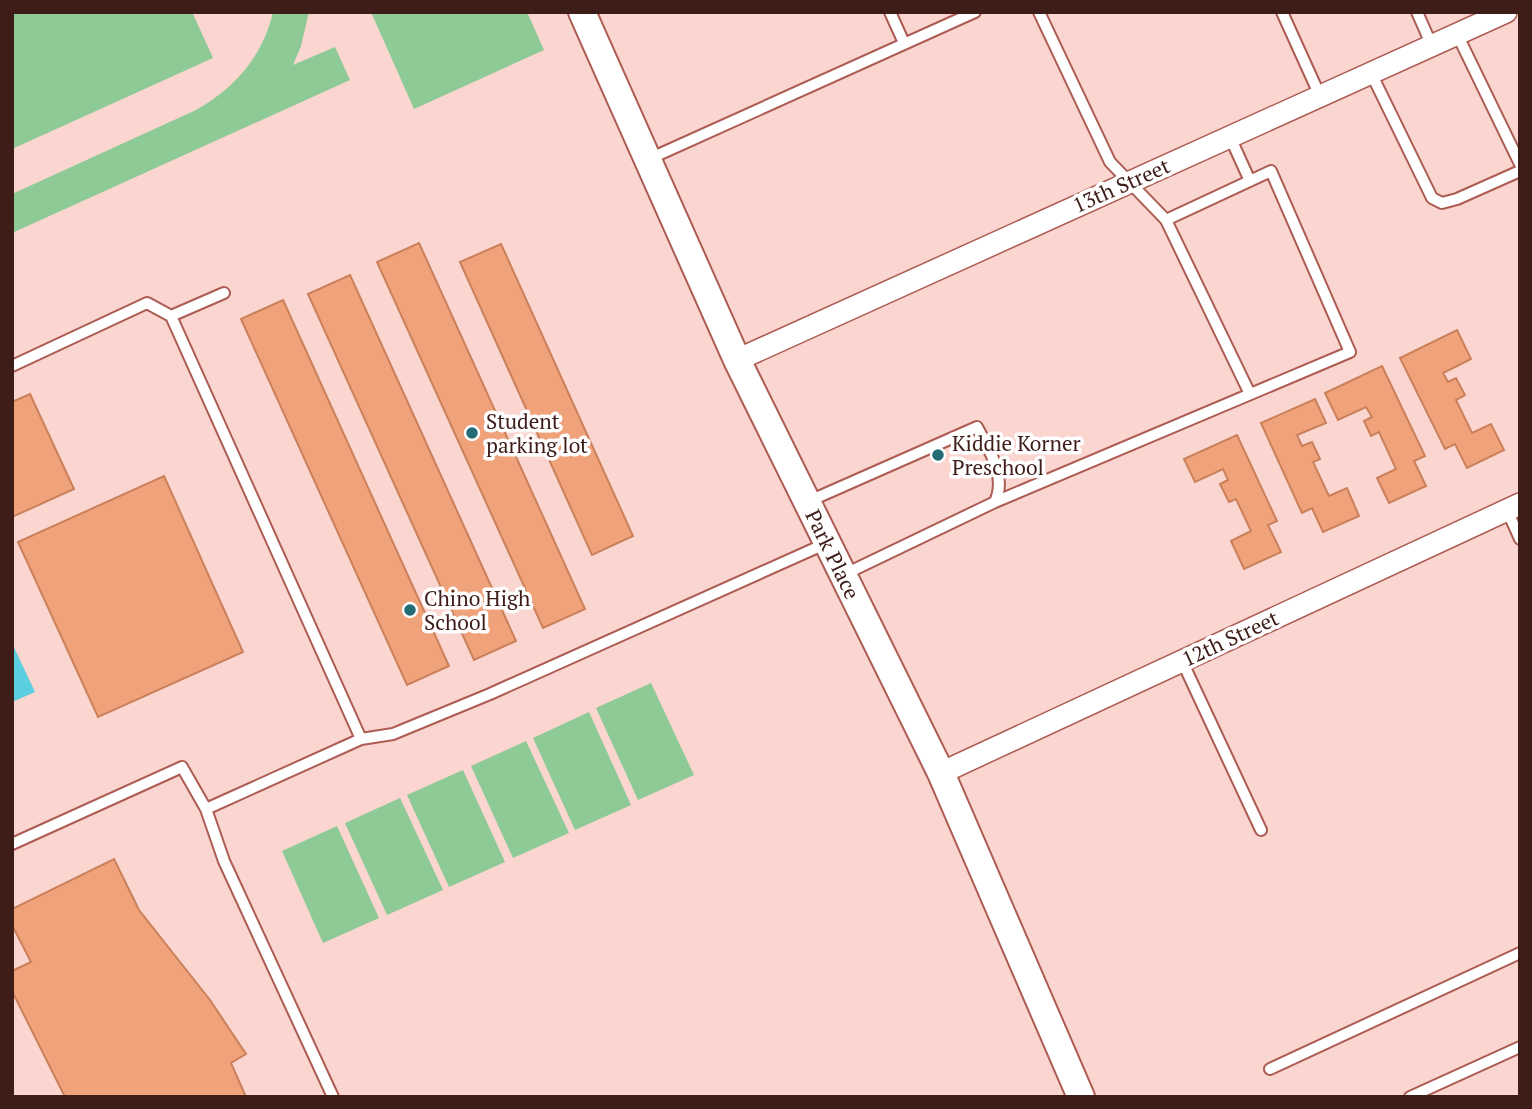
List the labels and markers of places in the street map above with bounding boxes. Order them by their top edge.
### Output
place label: Student parking lot [486,407,588,459]
marker: Student parking lot [464,425,480,441]
place label: Kiddie Korner Preschool [952,429,1081,481]
marker: Kiddie Korner Preschool [930,447,946,463]
place label: Chino High School [424,584,530,636]
marker: Chino High School [402,602,418,618]

